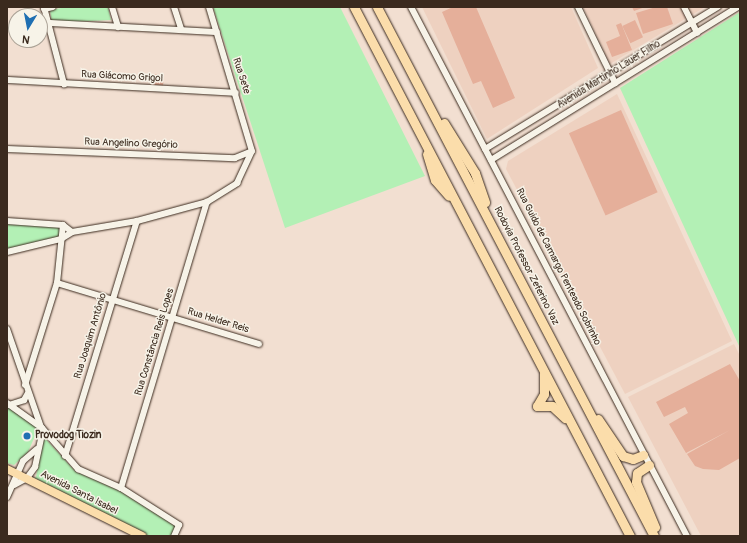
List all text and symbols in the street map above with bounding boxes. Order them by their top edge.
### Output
north arrow [8,8,48,48]
text: N [21,32,31,46]
street label: Avenida Martinho Lauer Filho [555,38,663,112]
street label: Rua Sete [230,56,252,96]
street label: Rua Giácomo Grigol [81,69,163,85]
street label: Rua Angelino Gregório [84,136,178,152]
street label: Rua Guido de Camargo Penteado Sobrinho [513,186,603,348]
street label: Rodovia Professor Zeferino Vaz [491,205,561,327]
street label: Rua Constância Reis Lopes [133,287,177,397]
street label: Rua Joaquim Antônio [72,292,110,380]
street label: Rua Helder Reis [186,306,250,336]
place label: Provodog Tiozin [35,430,101,442]
marker: Provodog Tiozin [22,431,32,441]
street label: Avenida Santa Isabel [38,468,120,518]

